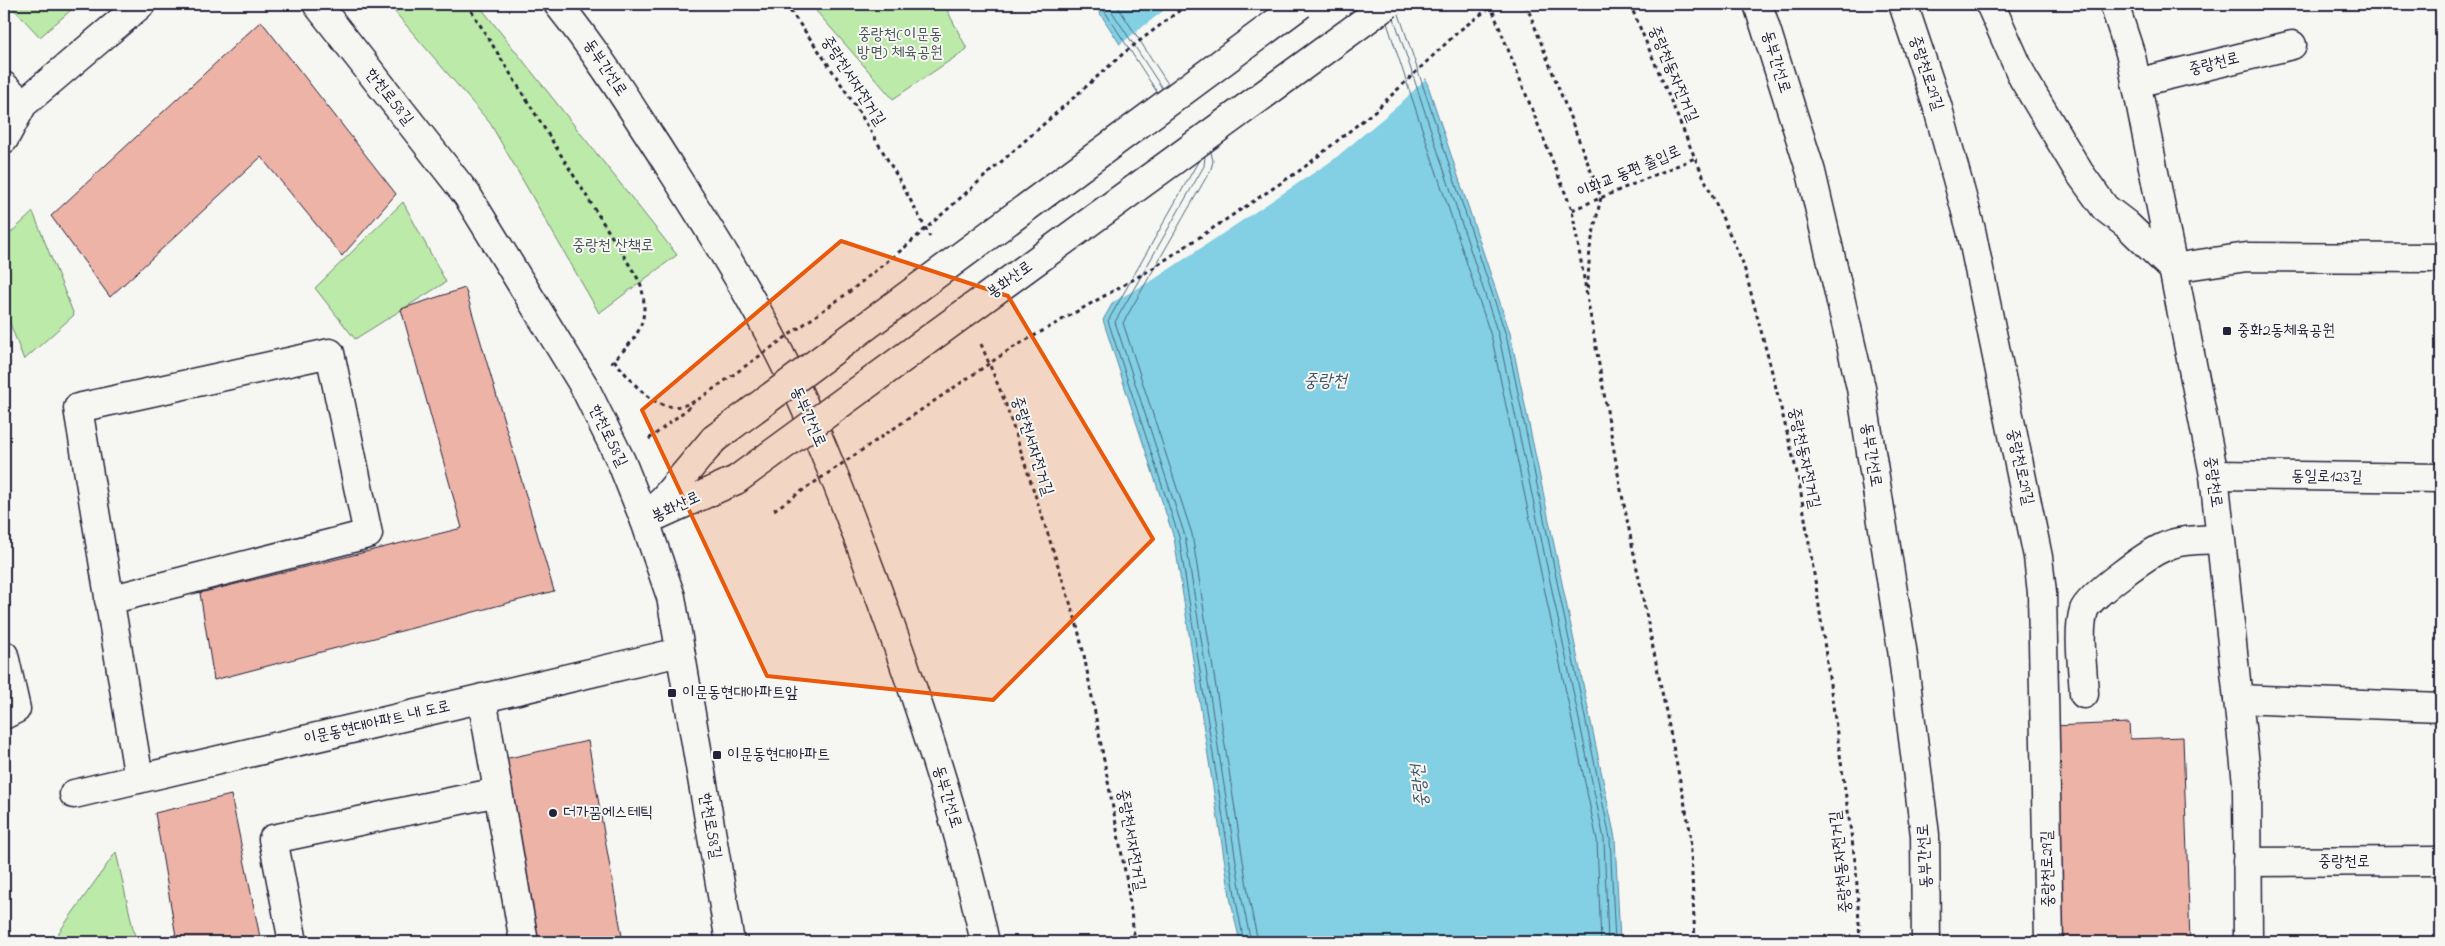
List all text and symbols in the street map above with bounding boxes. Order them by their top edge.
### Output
street label: 중랑천동자전거길 [1642,22,1704,126]
park label: 중랑천(이문동 방면) 체육공원 [857,23,943,65]
street label: 동부간선로 [1755,28,1797,96]
street label: 중랑천서자전거길 [815,31,891,131]
street label: 중랑천로29길 [1903,33,1949,114]
street label: 동부간선로 [577,35,633,101]
street label: 중랑천로 [2186,46,2242,82]
street label: 한천로58길 [359,63,419,131]
street label: 이화교 동편 출입로 [1573,139,1685,205]
park label: 중랑천 산책로 [572,234,654,258]
street label: 봉화산로 [982,255,1038,305]
place label: 중화2동체육공원 [2237,319,2335,343]
marker: 중화2동체육공원 [2221,325,2233,337]
water label: 중랑천 [1303,369,1348,395]
street label: 동부간선로 [784,383,832,451]
street label: 중랑천서자전거길 [1005,393,1059,499]
street label: 한천로58길 [583,401,633,471]
street label: 중랑천동자전거길 [1782,405,1826,511]
street label: 동부간선로 [1854,421,1888,489]
street label: 중랑천로29길 [2000,427,2040,507]
street label: 중랑천로 [2198,455,2228,509]
street label: 동일로123길 [2291,464,2363,490]
street label: 봉화산로 [648,485,704,529]
place label: 이문동현대아파트앞 [682,681,798,705]
marker: 이문동현대아파트앞 [666,687,678,699]
street label: 이문동현대아파트 내 도로 [301,694,453,752]
place label: 이문동현대아파트 [727,743,830,767]
marker: 이문동현대아파트 [711,749,723,761]
water label: 중랑천 [1405,761,1437,809]
street label: 동부간선로 [926,763,968,831]
street label: 중랑천서자전거길 [1110,787,1152,893]
street label: 한천로58길 [692,791,728,861]
place label: 더가꿈에스테틱 [563,801,653,825]
marker: 더가꿈에스테틱 [547,807,559,819]
street label: 중랑천동자전거길 [1824,809,1858,914]
street label: 동부간선로 [1911,823,1939,889]
street label: 중랑천로29길 [2035,830,2061,908]
street label: 중랑천로 [2318,850,2370,874]

